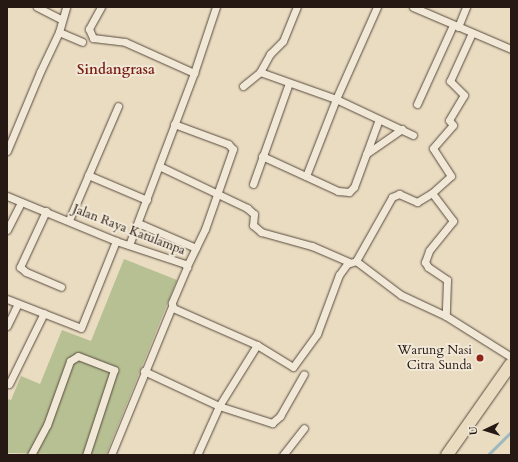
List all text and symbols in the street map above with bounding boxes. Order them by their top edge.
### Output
district label: Sindangrasa [77,62,155,78]
street label: Jalan Raya Katulampa [70,201,188,259]
place label: Warung Nasi Citra Sunda [397,343,472,374]
marker: Warung Nasi Citra Sunda [475,353,485,363]
north arrow [466,410,506,450]
text: U [466,426,481,436]

